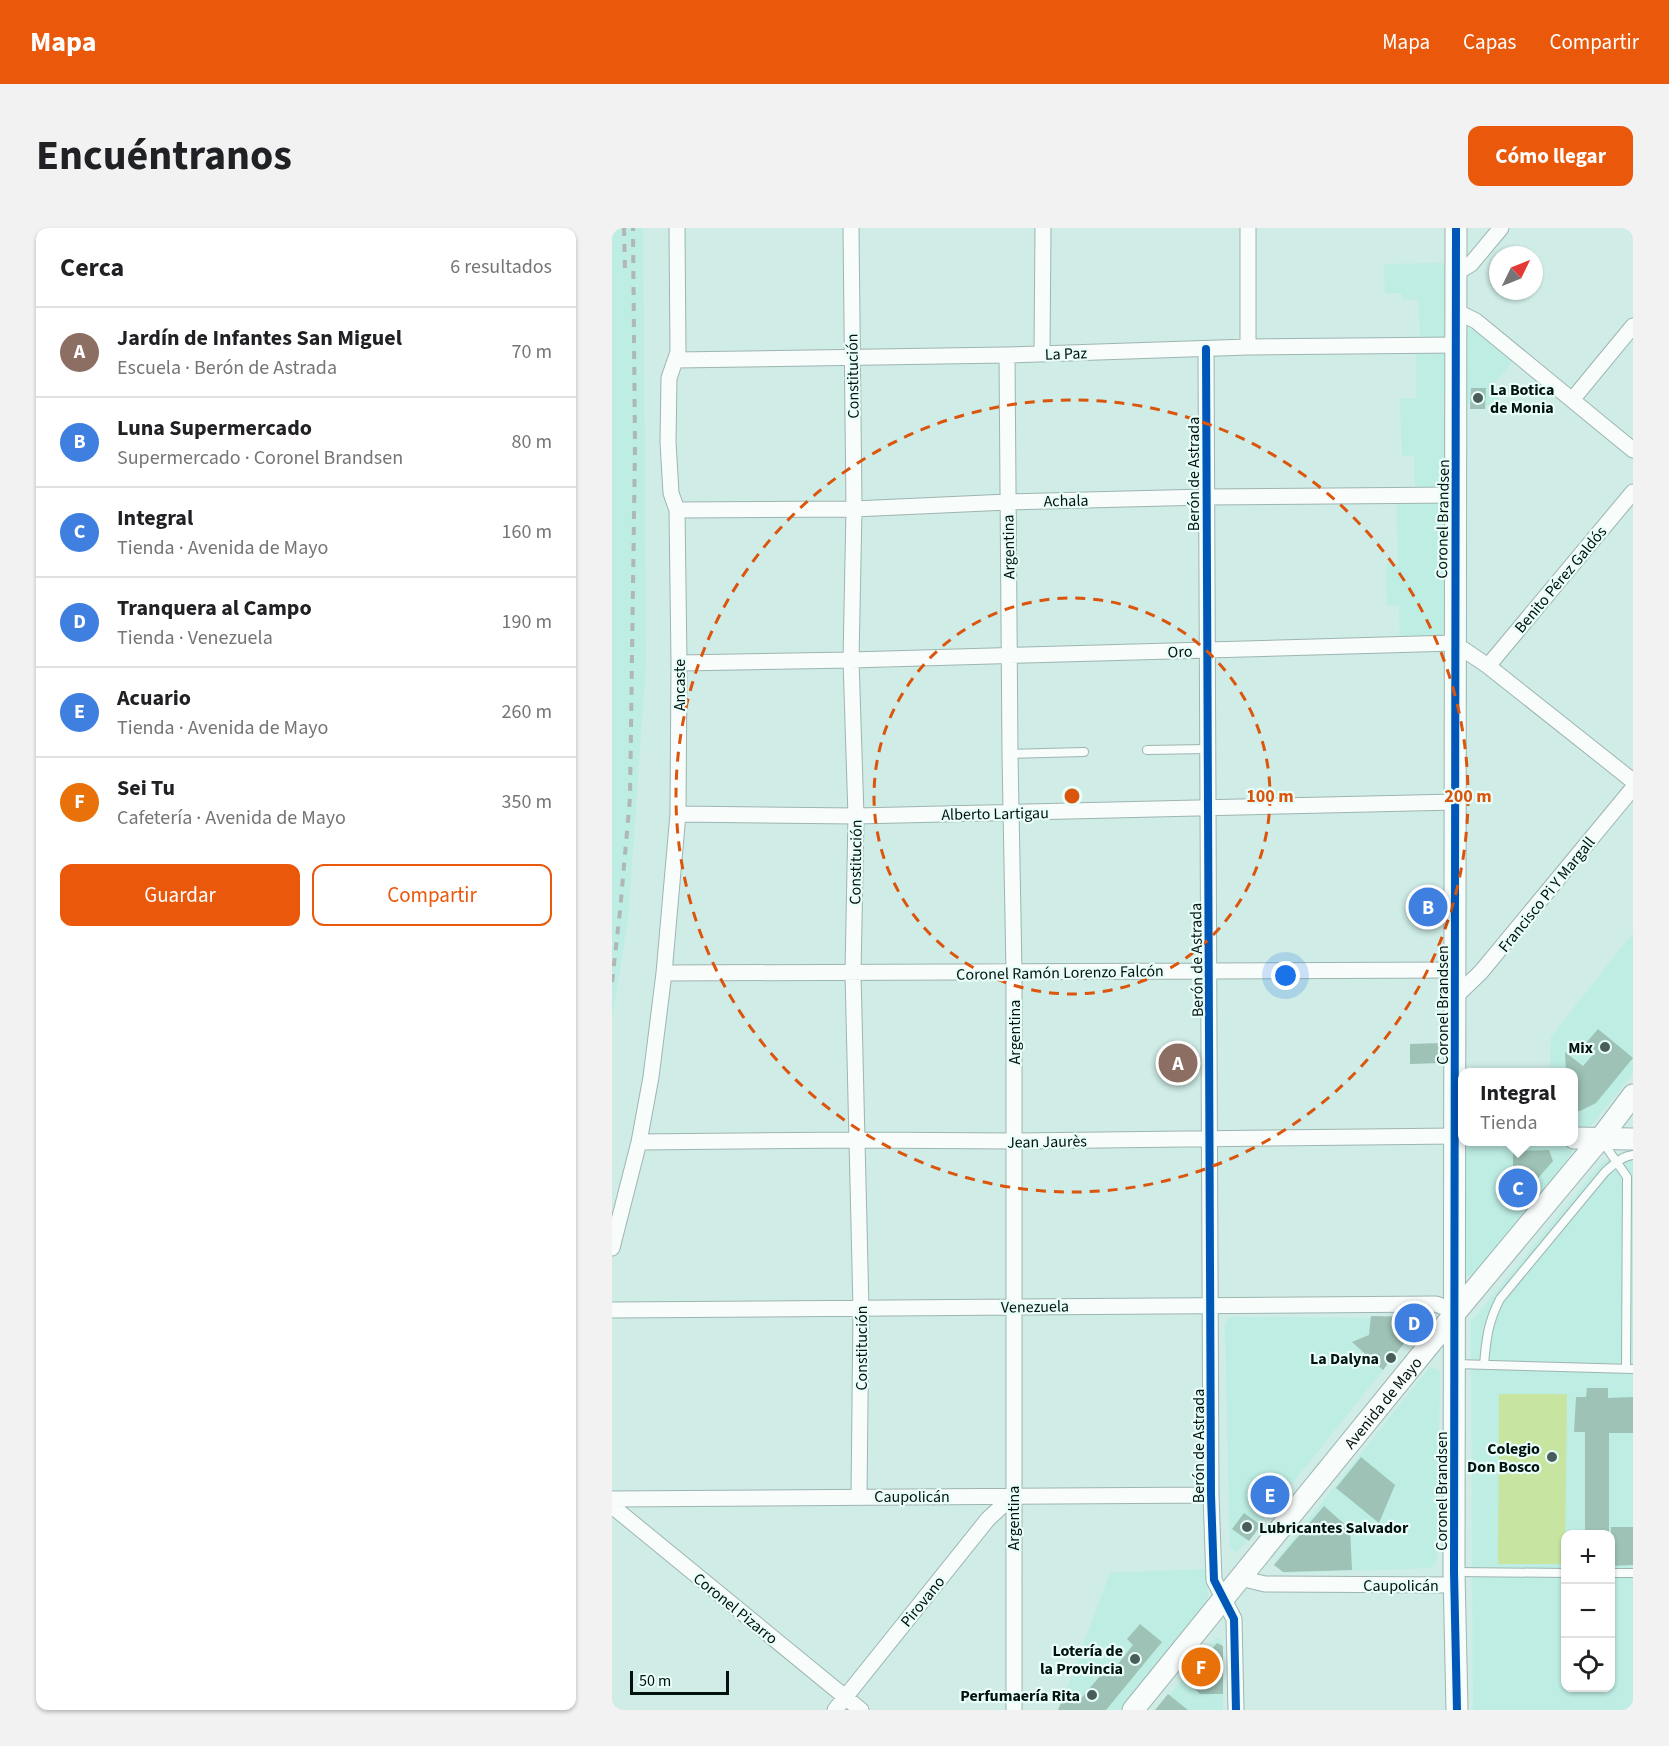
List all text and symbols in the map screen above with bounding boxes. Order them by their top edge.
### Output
text: Mapa [30,22,97,62]
text: Mapa [1382,27,1430,57]
text: Capas [1463,27,1516,57]
text: Compartir [1549,27,1639,57]
text: Encuéntranos [36,126,292,186]
button: Cómo llegar [1468,126,1633,186]
north arrow [1489,246,1543,300]
text: Cerca [60,249,124,286]
text: 6 resultados [450,253,552,281]
text: Jardín de Infantes San Miguel [117,322,402,354]
street label: Constitución [841,333,865,419]
text: A [74,338,85,366]
text: 70 m [512,338,552,366]
street label: La Paz [1045,342,1088,366]
text: Escuela · Berón de Astrada [117,354,337,382]
place label: La Botica de Monia [1490,379,1554,419]
marker: La Botica de Monia [1471,391,1485,405]
text: Luna Supermercado [117,412,312,444]
street label: Berón de Astrada [1183,417,1205,531]
text: B [73,428,86,456]
text: 80 m [512,428,552,456]
text: Supermercado · Coronel Brandsen [117,444,403,472]
street label: Coronel Brandsen [1431,459,1455,579]
street label: Achala [1043,490,1089,512]
text: Integral [117,502,193,534]
street label: Argentina [997,514,1021,580]
text: C [74,518,85,546]
text: 160 m [502,518,552,546]
street label: Benito Pérez Galdós [1510,521,1612,638]
text: Tienda · Avenida de Mayo [117,534,328,562]
text: Tranquera al Campo [117,592,312,624]
text: D [73,608,86,636]
text: 190 m [502,608,552,636]
text: Tienda · Venezuela [117,624,273,652]
street label: Oro [1167,641,1193,663]
street label: Ancaste [669,659,691,711]
text: Acuario [117,682,191,714]
text: E [74,698,85,726]
text: 260 m [502,698,552,726]
text: Tienda · Avenida de Mayo [117,714,328,742]
text: Sei Tu [117,772,175,804]
text: 100 m [1246,784,1294,809]
text: 200 m [1444,784,1492,809]
centre of rings [1062,786,1082,806]
text: F [74,788,85,816]
text: 350 m [502,788,552,816]
street label: Alberto Lartigau [941,802,1049,826]
text: Cafetería · Avenida de Mayo [117,804,346,832]
street label: Constitución [844,819,868,905]
street label: Francisco Pi Y Margall [1493,832,1600,957]
button: Guardar [60,864,300,926]
button: Compartir [312,864,552,926]
pin: B [1408,884,1448,930]
street label: Berón de Astrada [1185,903,1209,1017]
street label: Coronel Brandsen [1432,945,1454,1065]
street label: Coronel Ramón Lorenzo Falcón [956,960,1164,986]
your location [1271,961,1300,990]
street label: Argentina [1004,1000,1026,1064]
place label: Mix [1568,1037,1593,1059]
pin: A [1158,1040,1198,1086]
marker: Mix [1598,1040,1612,1054]
popup [1458,1068,1578,1146]
text: Integral [1480,1077,1556,1109]
text: Tienda [1480,1109,1538,1137]
street label: Jean Jaurès [1007,1130,1087,1154]
pin: C [1498,1166,1538,1210]
street label: Venezuela [1001,1295,1069,1319]
pin: D [1394,1300,1434,1346]
street label: Constitución [851,1305,873,1391]
place label: La Dalyna [1310,1348,1379,1370]
marker: La Dalyna [1384,1351,1398,1365]
street label: Avenida de Mayo [1339,1352,1427,1454]
street label: Berón de Astrada [1188,1389,1210,1503]
street label: Coronel Brandsen [1431,1431,1453,1551]
place label: Colegio Don Bosco [1467,1438,1540,1478]
marker: Colegio Don Bosco [1545,1450,1559,1464]
pin: E [1250,1472,1290,1518]
street label: Caupolicán [874,1486,950,1508]
street label: Argentina [1003,1486,1025,1550]
place label: Lubricantes Salvador [1259,1517,1409,1539]
marker: Lubricantes Salvador [1240,1520,1254,1534]
map controls [1561,1530,1615,1692]
button: + [1561,1530,1615,1584]
street label: Coronel Pizarro [688,1568,782,1650]
street label: Pirovano [895,1572,950,1632]
street label: Caupolicán [1363,1575,1439,1597]
button: − [1561,1584,1615,1638]
button: locate [1561,1638,1615,1692]
place label: Lotería de la Provincia [1040,1640,1123,1680]
pin: F [1182,1644,1220,1690]
marker: Lotería de la Provincia [1128,1652,1142,1666]
scale bar [630,1668,729,1696]
text: 50 m [639,1670,671,1692]
place label: Perfumaería Rita [960,1685,1080,1707]
marker: Perfumaería Rita [1085,1688,1099,1702]

